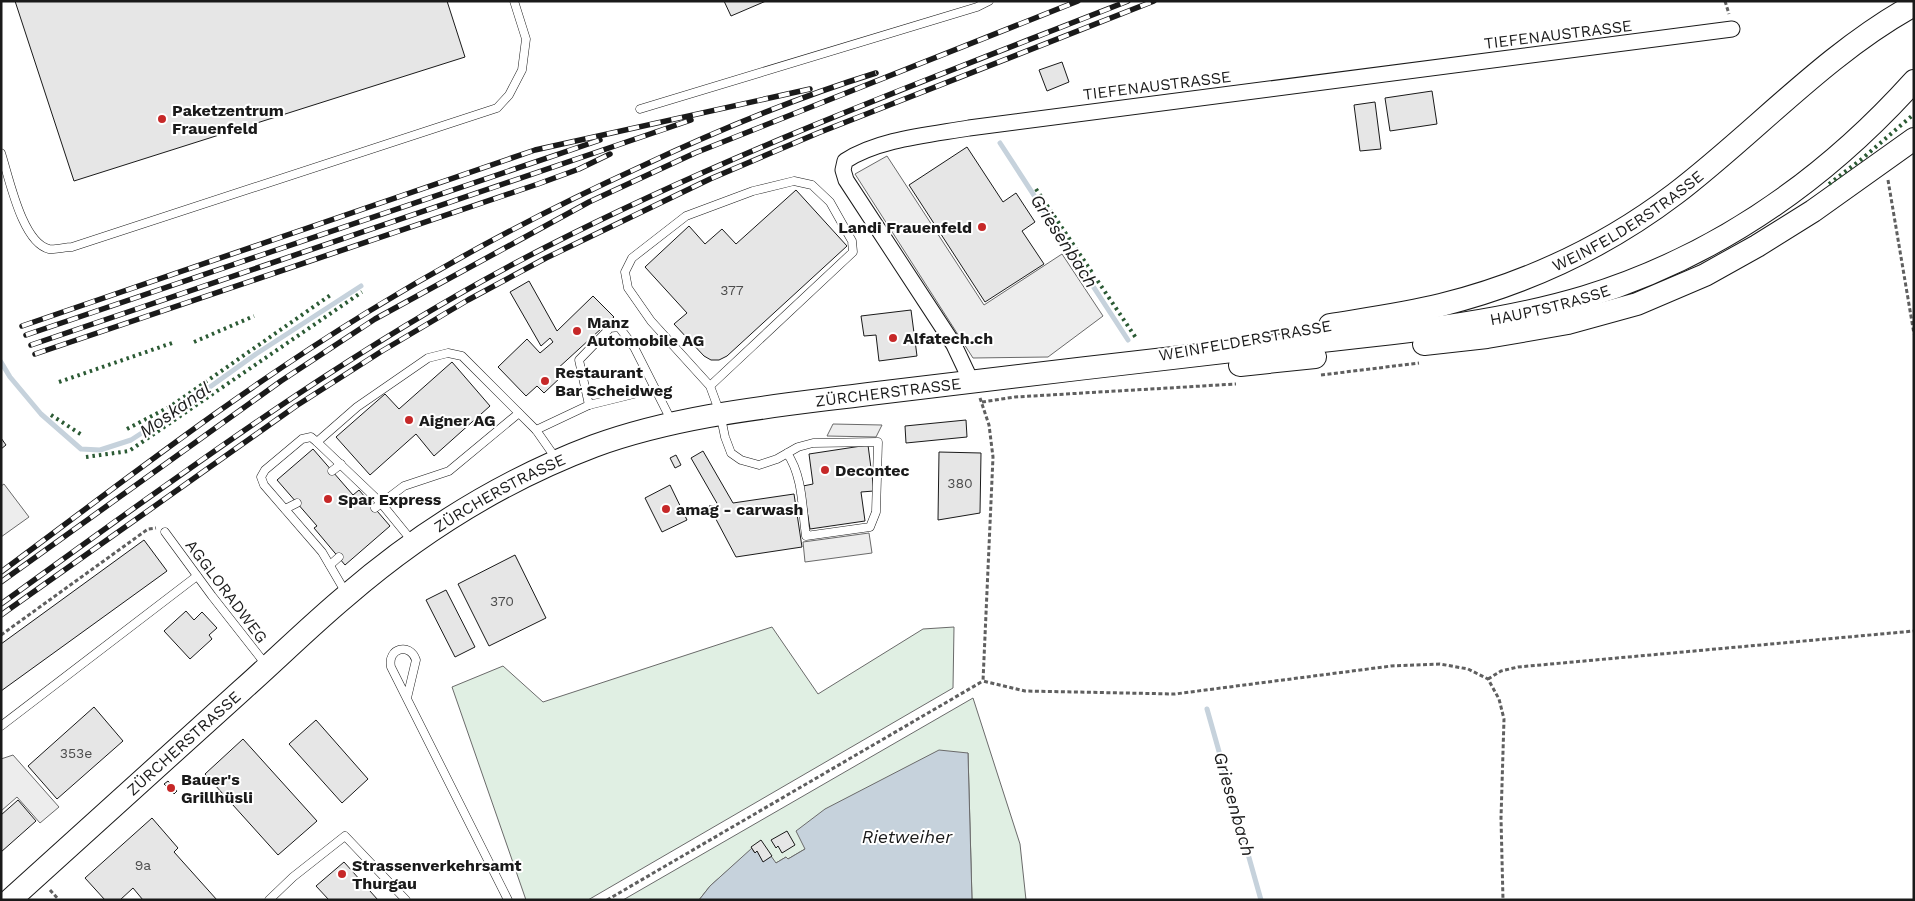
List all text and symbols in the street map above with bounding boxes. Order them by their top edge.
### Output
street label: TIEFENAUSTRASSE [1483,16,1633,53]
street label: TIEFENAUSTRASSE [1082,67,1232,104]
place label: Paketzentrum Frauenfeld [172,101,284,138]
marker: Paketzentrum Frauenfeld [156,113,168,125]
street label: WEINFELDERSTRASSE [1549,166,1707,275]
water label: Griesenbach [1026,190,1102,292]
place label: Landi Frauenfeld [838,218,972,237]
marker: Landi Frauenfeld [976,221,988,233]
street label: HAUPTSTRASSE [1488,280,1613,329]
house number: 377 [720,282,744,298]
place label: Manz Automobile AG [587,313,704,350]
street label: WEINFELDERSTRASSE [1157,316,1333,365]
marker: Manz Automobile AG [571,325,583,337]
place label: Alfatech.ch [903,329,993,348]
marker: Alfatech.ch [887,332,899,344]
place label: Restaurant Bar Scheidweg [555,363,672,400]
street label: ZÜRCHERSTRASSE [814,374,962,411]
marker: Restaurant Bar Scheidweg [539,375,551,387]
water label: Moskanal [135,377,215,442]
place label: Aigner AG [419,411,496,430]
marker: Aigner AG [403,414,415,426]
street label: ZÜRCHERSTRASSE [431,450,568,536]
place label: Decontec [835,461,910,480]
marker: Decontec [819,464,831,476]
house number: 380 [947,475,973,491]
place label: Spar Express [338,490,442,509]
marker: Spar Express [322,493,334,505]
place label: amag - carwash [676,500,803,519]
marker: amag - carwash [660,503,672,515]
street label: AGGLORADWEG [182,536,272,647]
house number: 370 [490,593,514,609]
street label: ZÜRCHERSTRASSE [123,687,245,799]
house number: 353e [60,745,92,761]
water label: Griesenbach [1210,749,1259,858]
place label: Bauer's Grillhüsli [181,770,253,807]
marker: Bauer's Grillhüsli [165,782,177,794]
water label: Rietweiher [862,826,953,847]
place label: Strassenverkehrsamt Thurgau [352,856,522,893]
house number: 9a [135,857,151,873]
marker: Strassenverkehrsamt Thurgau [336,868,348,880]

